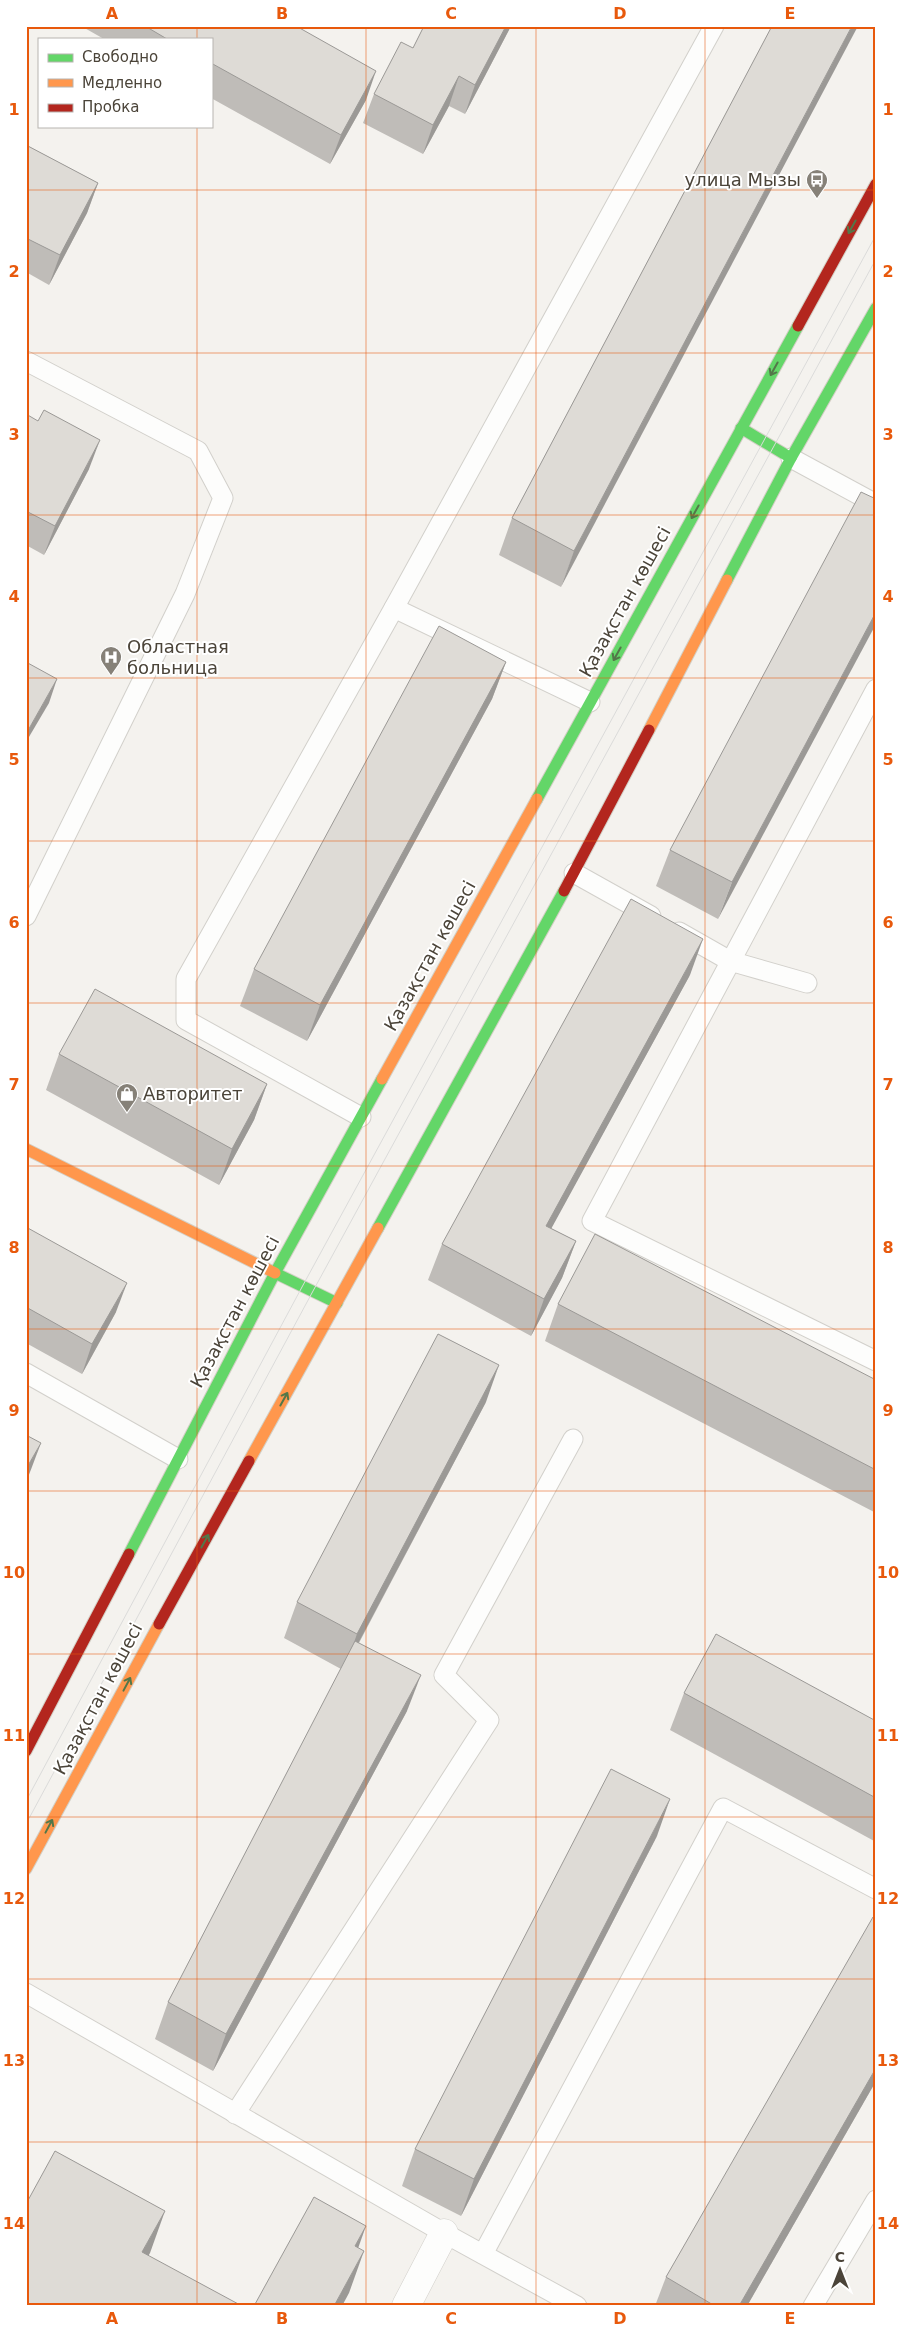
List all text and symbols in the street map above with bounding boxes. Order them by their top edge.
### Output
text: A [106,4,119,23]
text: B [276,4,288,23]
text: C [445,4,457,23]
text: D [613,4,627,23]
text: E [785,4,795,23]
legend [38,38,212,128]
text: Свободно [82,48,158,66]
text: Медленно [82,74,162,92]
text: Пробка [82,98,139,116]
text: 1 [8,100,20,119]
text: 1 [882,100,894,119]
bus stop icon: улица Мызы [805,168,829,199]
place label: улица Мызы [685,169,801,190]
one-way arrow [847,219,856,234]
text: 2 [8,262,20,281]
text: 2 [882,262,894,281]
one-way arrow [768,362,778,376]
text: 3 [8,425,20,444]
text: 3 [882,425,894,444]
one-way arrow [690,504,700,519]
street label: Қазақстан көшесі [575,523,675,681]
text: 4 [8,587,20,606]
text: 4 [882,587,894,606]
place label: Областная больница [127,636,229,678]
hospital icon: Областная больница [99,645,123,676]
one-way arrow [611,646,621,661]
text: 5 [8,750,20,769]
text: 5 [882,750,894,769]
street label: Қазақстан көшесі [380,877,480,1035]
text: 6 [8,913,20,932]
text: 6 [882,913,894,932]
text: 7 [8,1075,20,1094]
text: 7 [882,1075,894,1094]
shop icon: Авторитет [115,1082,139,1113]
place label: Авторитет [143,1083,243,1104]
street label: Қазақстан көшесі [186,1232,283,1391]
text: 8 [8,1238,20,1257]
text: 8 [882,1238,894,1257]
one-way arrow [279,1392,289,1407]
text: 9 [8,1401,20,1420]
text: 9 [882,1401,894,1420]
one-way arrow [201,1534,210,1549]
text: 10 [3,1563,25,1582]
text: 10 [877,1563,899,1582]
street label: Қазақстан көшесі [49,1619,146,1778]
one-way arrow [122,1676,132,1691]
text: 11 [3,1726,25,1745]
text: 11 [877,1726,899,1745]
one-way arrow [45,1820,55,1834]
text: 12 [3,1889,25,1908]
text: 12 [877,1889,899,1908]
text: 13 [3,2051,25,2070]
text: 13 [877,2051,899,2070]
text: 14 [3,2214,25,2233]
text: 14 [877,2214,899,2233]
north arrow [814,2244,864,2294]
text: С [835,2249,845,2265]
text: A [106,2309,119,2328]
text: B [276,2309,288,2328]
text: C [445,2309,457,2328]
text: D [613,2309,627,2328]
text: E [785,2309,795,2328]

